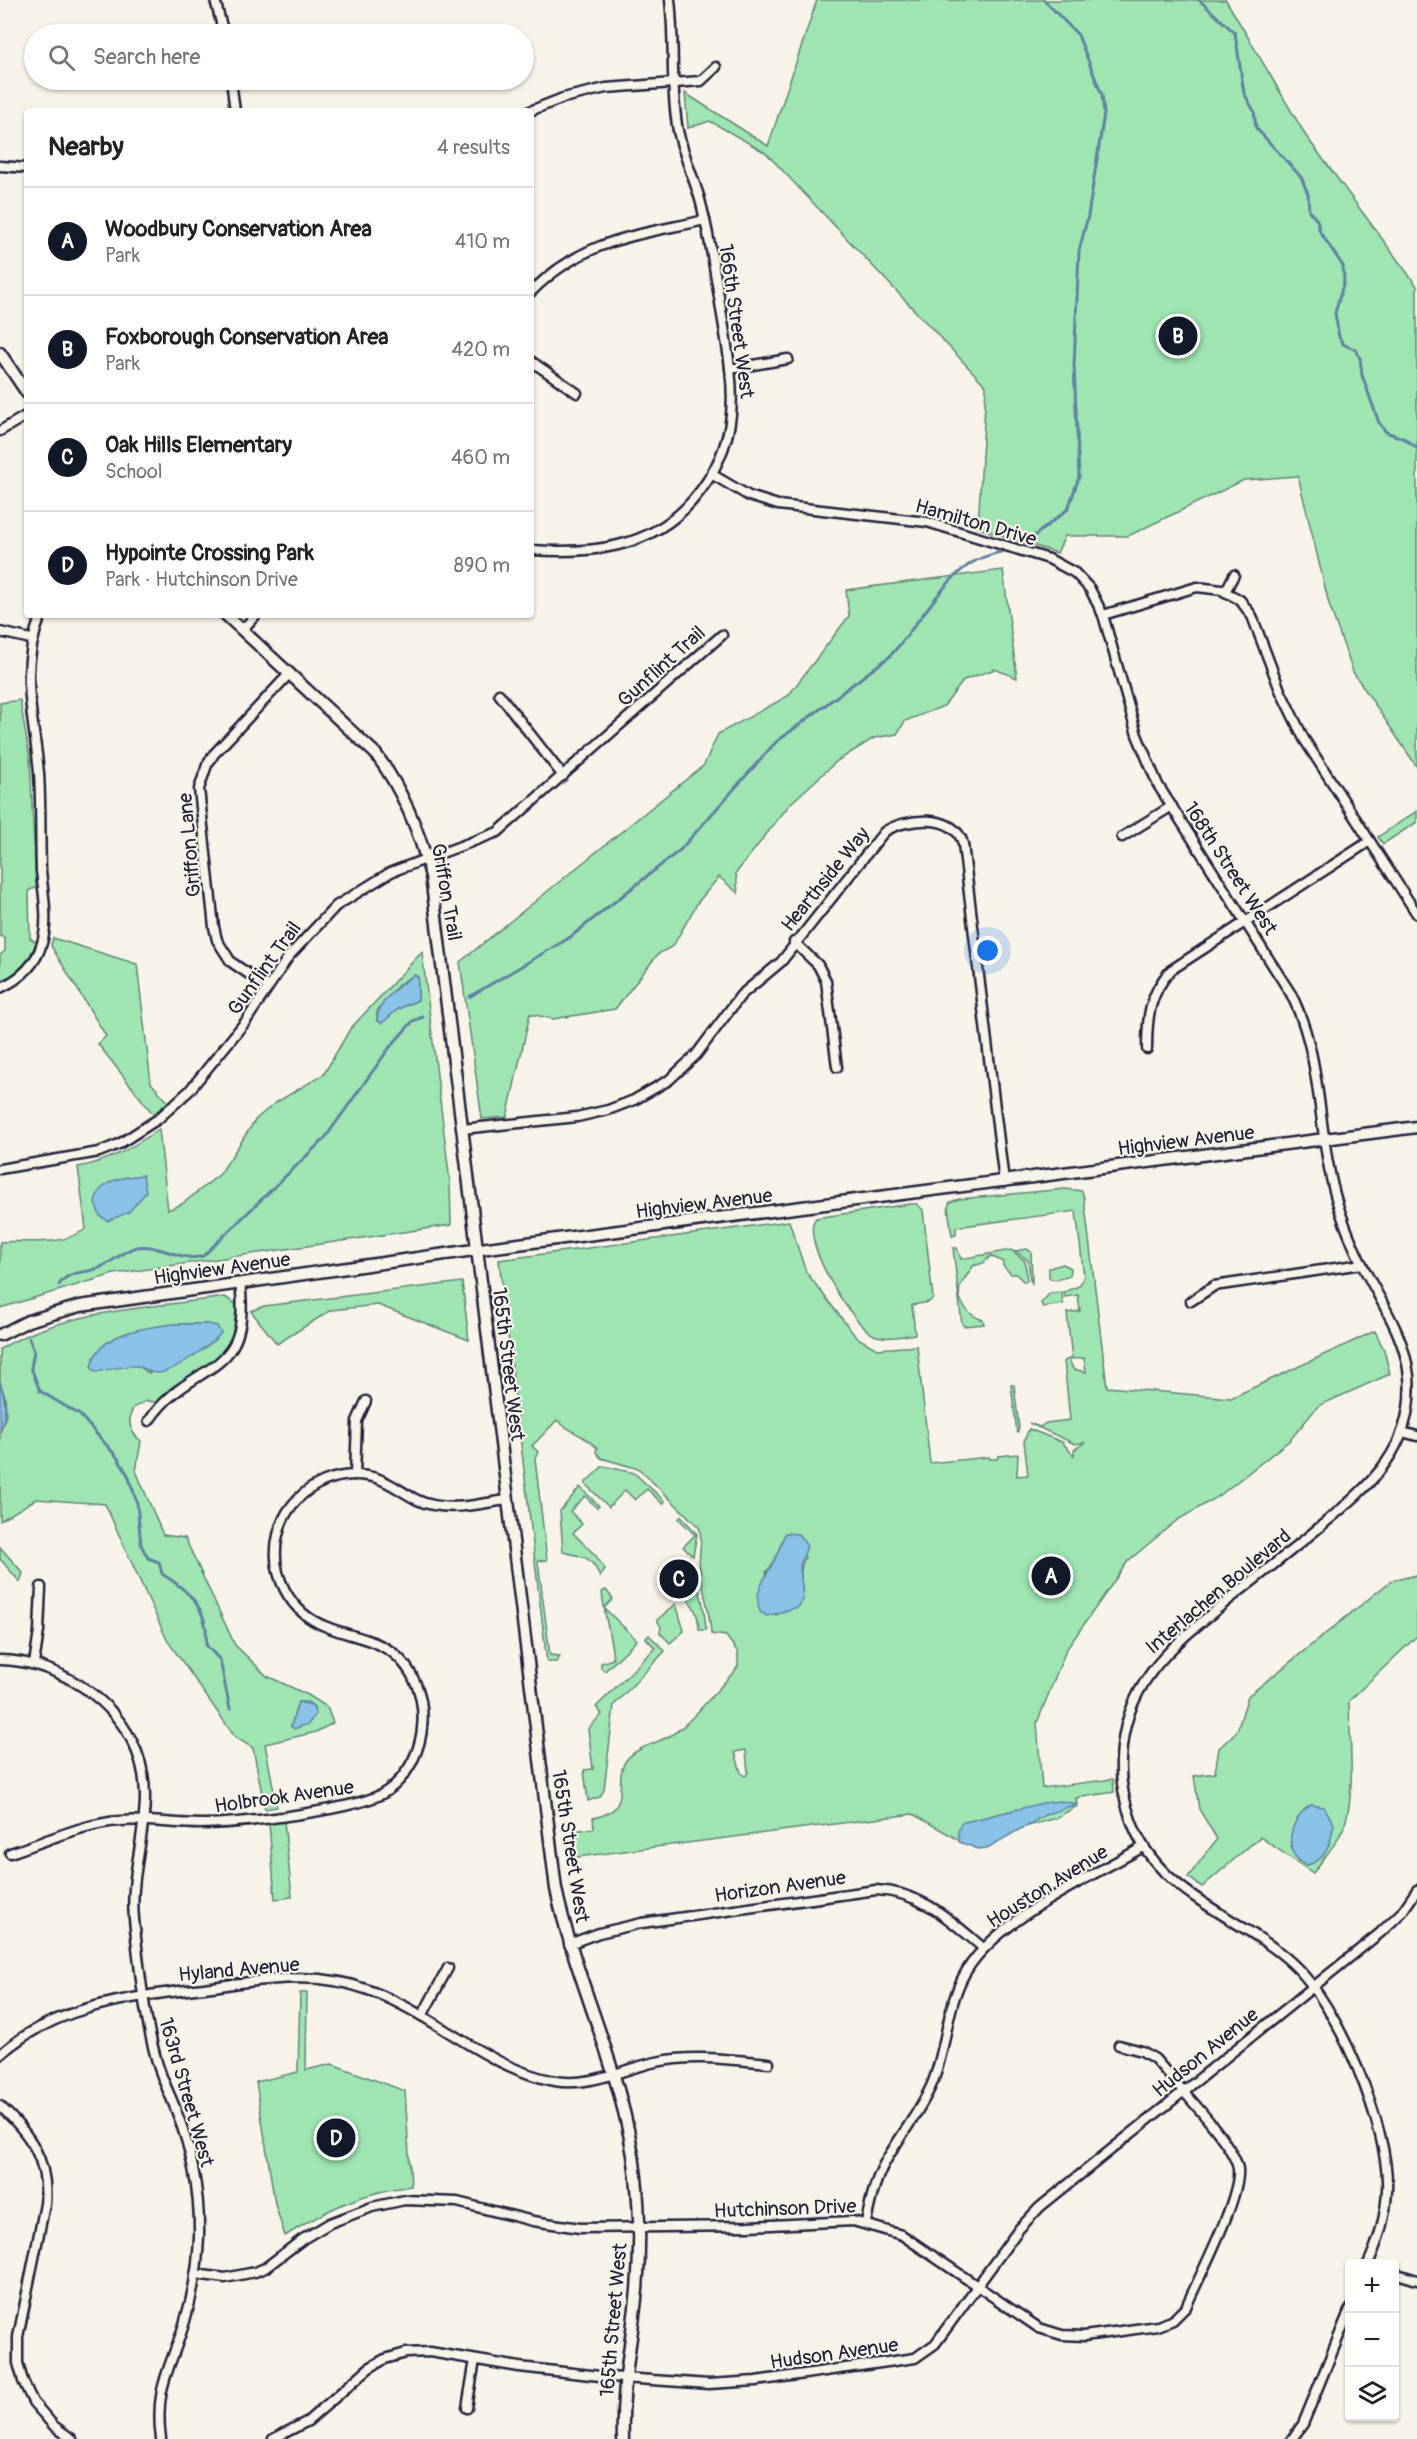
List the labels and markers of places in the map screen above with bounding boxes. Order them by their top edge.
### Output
pin: B [1158,314,1198,358]
pin: A [1032,1554,1070,1598]
pin: C [660,1556,698,1602]
pin: D [316,2116,356,2160]

